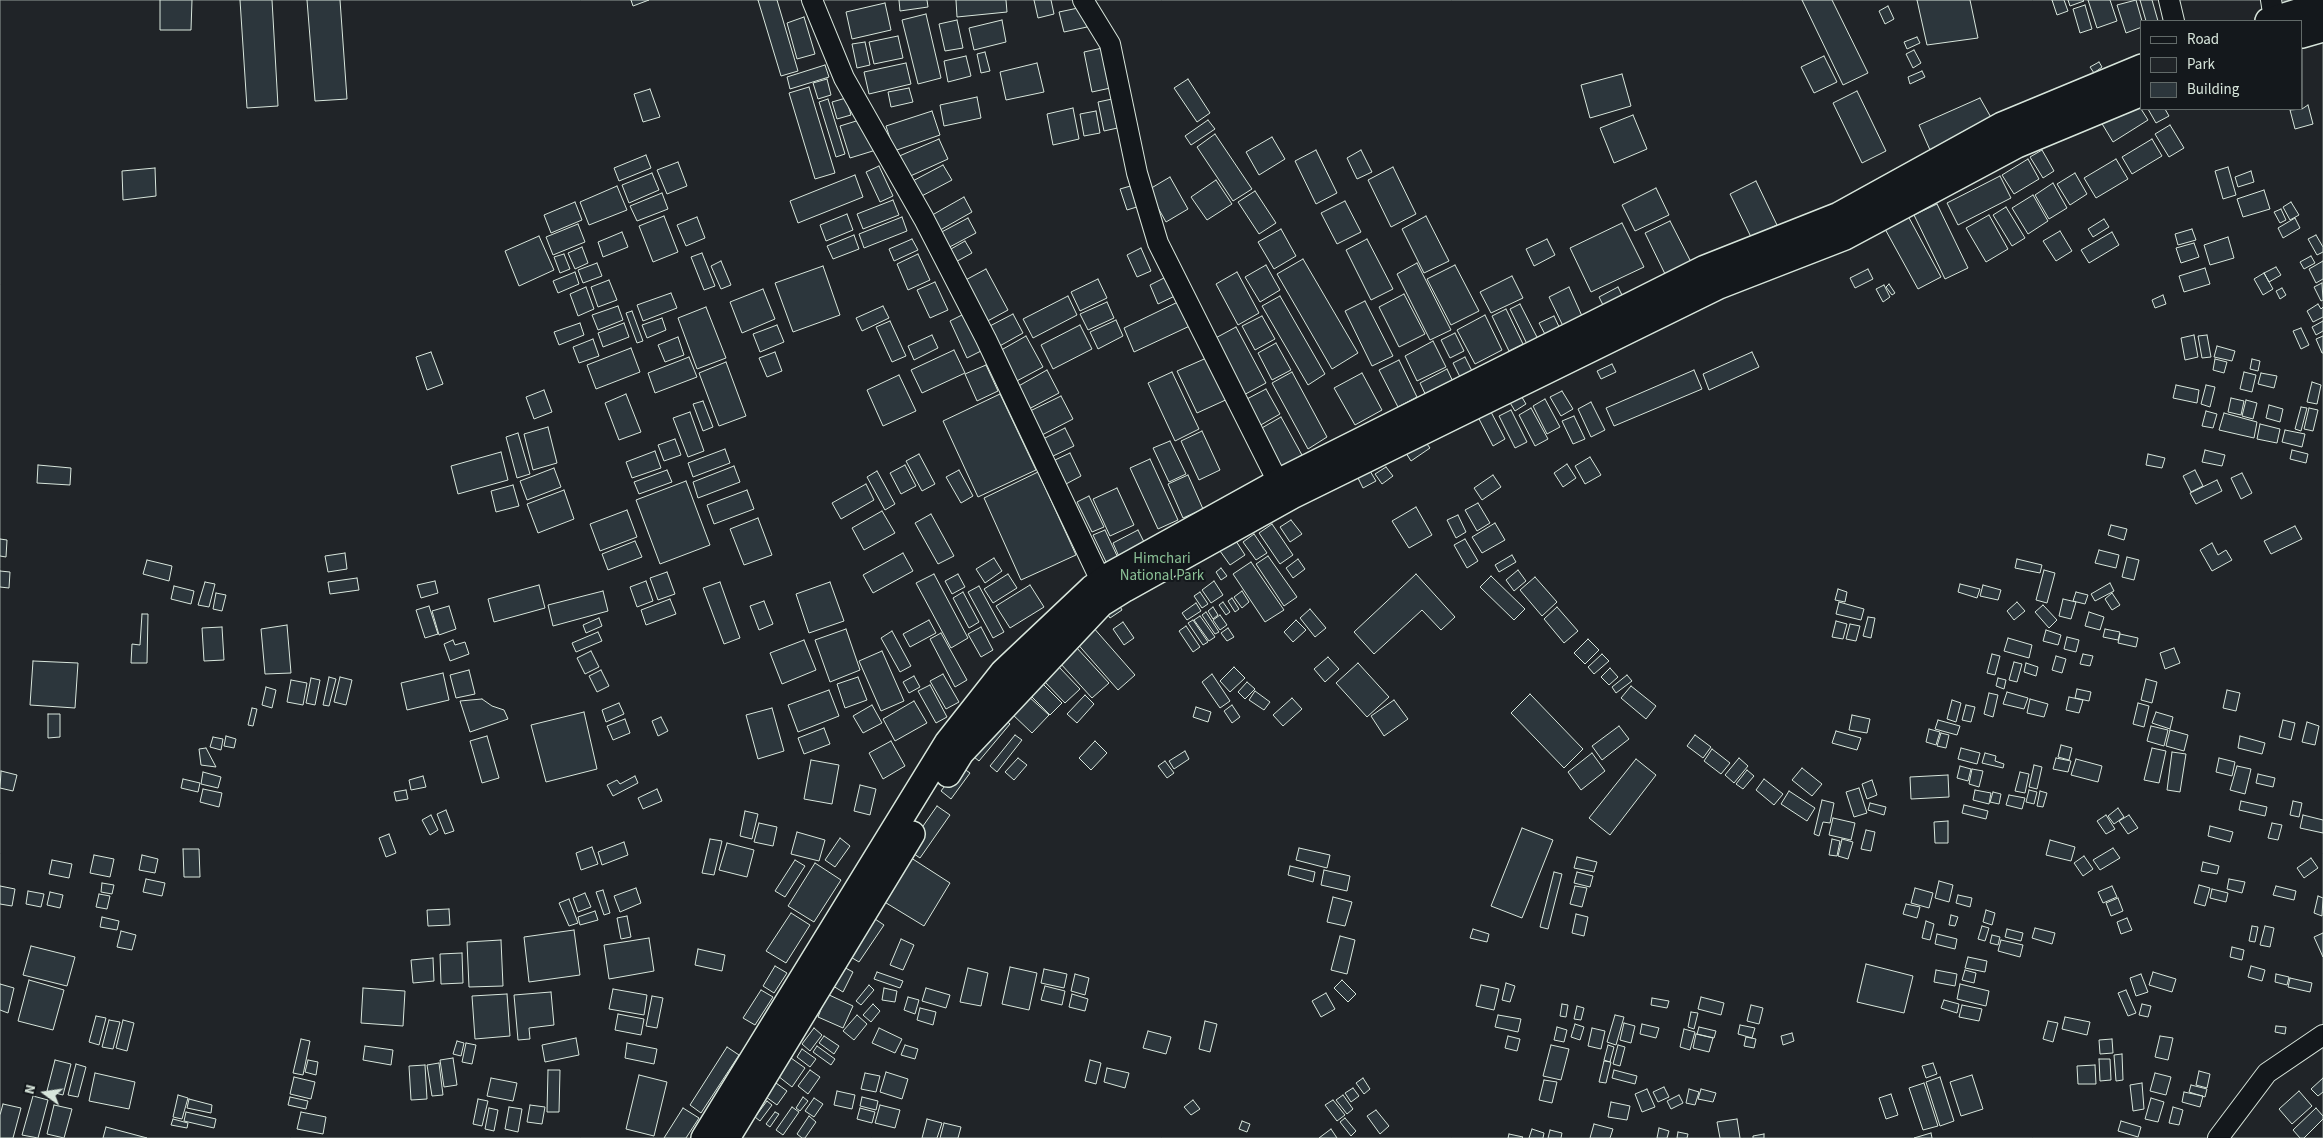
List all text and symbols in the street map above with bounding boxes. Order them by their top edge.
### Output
legend [2140,20,2303,110]
text: Road [2187,29,2219,50]
text: Park [2187,54,2215,75]
text: Building [2187,79,2239,100]
park label: Himchari National Park [1120,551,1204,586]
north arrow [20,1068,70,1118]
text: N [20,1082,41,1096]

